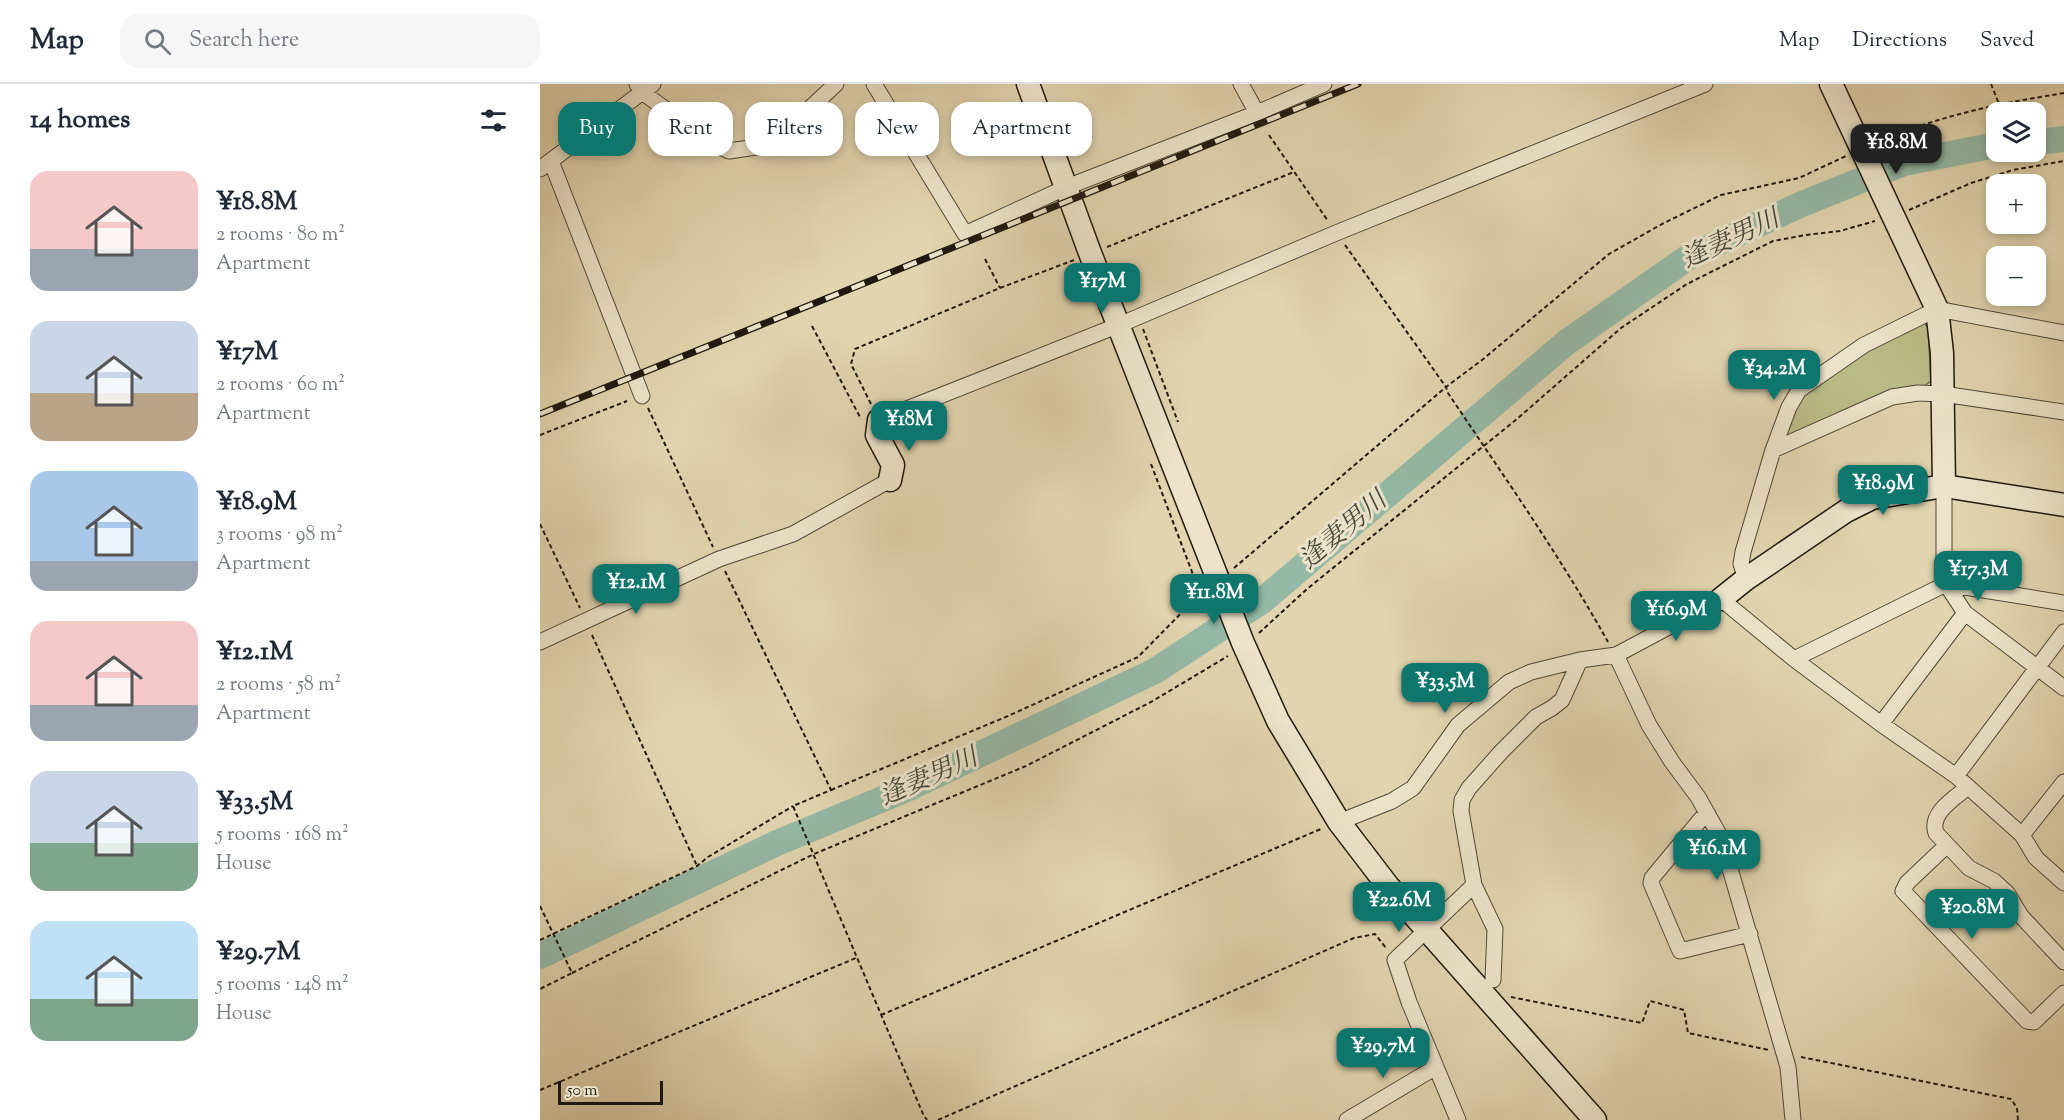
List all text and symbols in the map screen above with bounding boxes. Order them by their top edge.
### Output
search box [120,14,540,68]
text: Map [30,21,84,61]
icon: search [141,25,174,58]
text: Search here [189,25,299,57]
text: Map [1779,26,1819,56]
text: Directions [1852,26,1947,56]
text: Saved [1980,26,2034,56]
text: 14 homes [30,102,130,139]
chip: Buy [558,102,636,156]
chip: Rent [648,102,733,156]
chip: Filters [745,102,843,156]
chip: New [855,102,939,156]
chip: Apartment [951,102,1092,156]
map controls [1986,102,2046,306]
button: layers [1986,102,2046,162]
icon: filters [477,104,510,137]
pin: ¥18.8M [1847,124,1945,175]
text: ¥18.8M [1865,129,1927,158]
button: + [1986,174,2046,234]
text: ¥18.8M [216,184,298,221]
icon: home [78,195,150,267]
water label: 逢妻男川 [1676,200,1789,279]
text: 2 rooms · 80 m² [216,221,345,250]
button: − [1986,246,2046,306]
text: Apartment [216,250,311,279]
pin: ¥17M [1066,263,1138,314]
text: ¥17M [1078,268,1126,297]
text: ¥17M [216,334,278,371]
icon: home [78,345,150,417]
pin: ¥34.2M [1725,350,1823,401]
text: ¥34.2M [1742,355,1806,384]
text: 2 rooms · 60 m² [216,371,345,400]
text: Apartment [216,400,311,429]
pin: ¥18M [873,401,945,452]
text: ¥18M [885,406,933,435]
pin: ¥18.9M [1834,465,1932,516]
text: ¥18.9M [1852,470,1914,499]
water label: 逢妻男川 [1292,481,1398,579]
text: ¥18.9M [216,484,297,521]
icon: home [78,495,150,567]
text: 3 rooms · 98 m² [216,521,343,550]
text: Apartment [216,550,311,579]
pin: ¥17.3M [1929,551,2027,602]
text: ¥17.3M [1948,556,2008,585]
pin: ¥12.1M [587,564,685,615]
text: ¥12.1M [606,569,666,598]
pin: ¥11.8M [1165,574,1263,625]
text: ¥11.8M [1184,579,1244,608]
pin: ¥16.9M [1627,591,1725,642]
text: ¥16.9M [1645,596,1707,625]
text: ¥12.1M [216,634,293,671]
icon: home [78,645,150,717]
pin: ¥33.5M [1396,663,1494,714]
text: ¥33.5M [1415,668,1475,697]
text: 2 rooms · 58 m² [216,671,341,700]
text: Apartment [216,700,311,729]
water label: 逢妻男川 [874,739,987,816]
text: ¥33.5M [216,784,293,821]
icon: home [78,795,150,867]
text: 5 rooms · 168 m² [216,821,349,850]
pin: ¥16.1M [1668,830,1766,881]
text: ¥16.1M [1687,835,1747,864]
text: House [216,850,271,879]
pin: ¥22.6M [1350,882,1448,933]
text: ¥22.6M [1367,887,1431,916]
pin: ¥20.8M [1923,889,2021,940]
text: ¥20.8M [1939,894,2005,923]
text: ¥29.7M [216,934,300,971]
icon: home [78,945,150,1017]
text: 5 rooms · 148 m² [216,971,349,1000]
text: House [216,1000,271,1029]
pin: ¥29.7M [1334,1028,1432,1079]
text: ¥29.7M [1351,1033,1415,1062]
scale bar [558,1078,663,1106]
text: 50 m [567,1080,598,1103]

